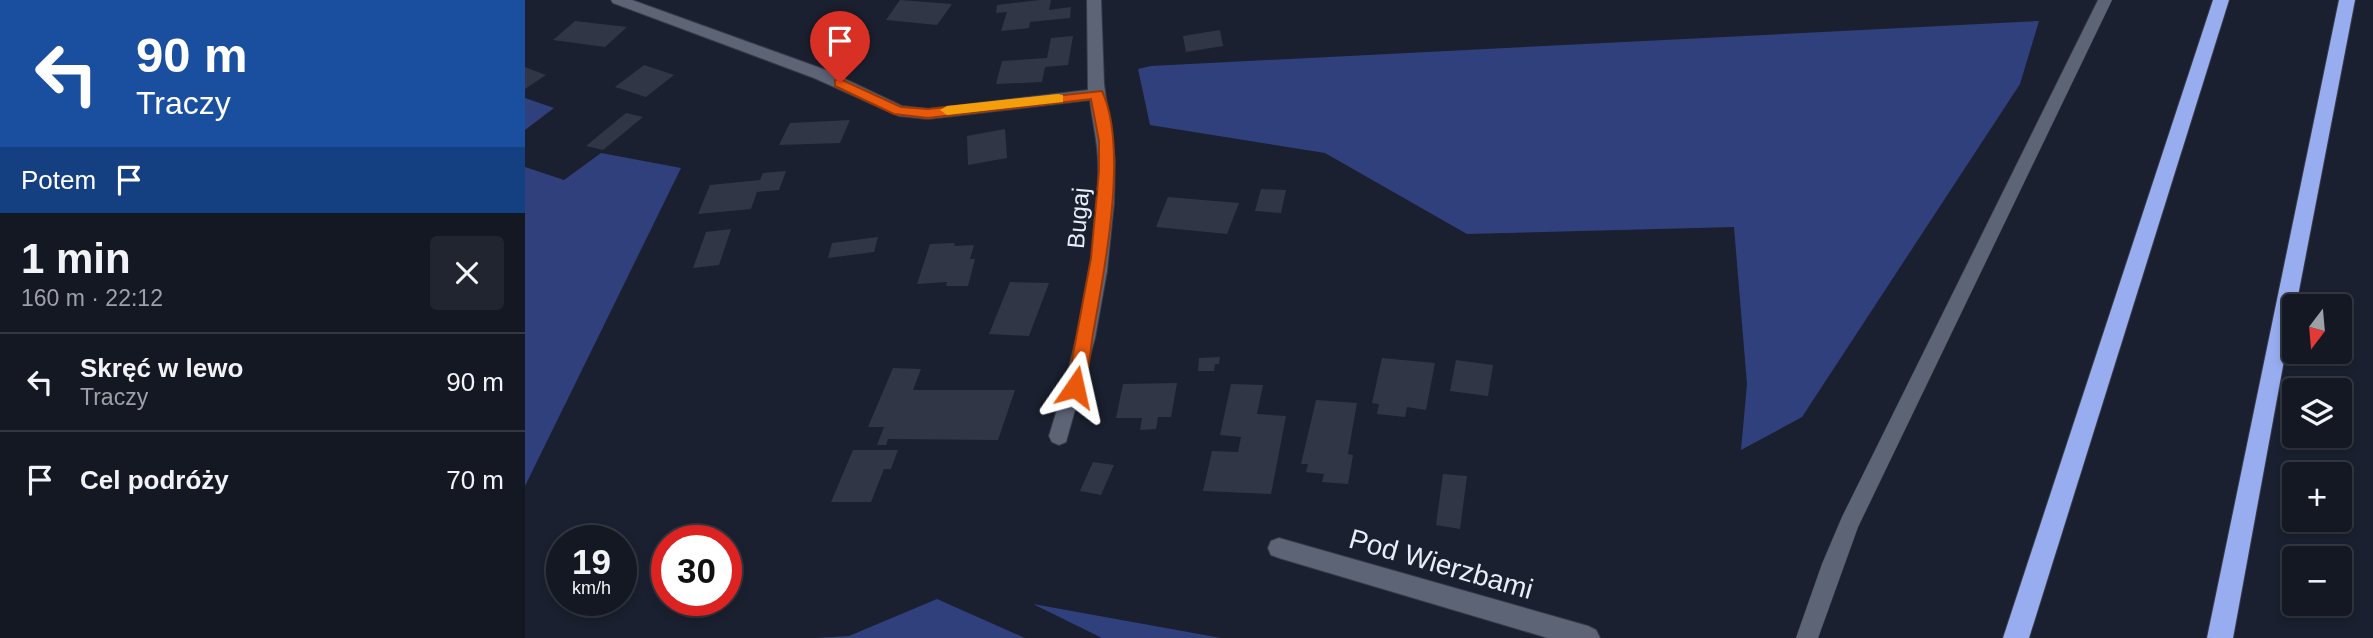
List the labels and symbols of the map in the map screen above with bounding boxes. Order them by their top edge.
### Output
pin [810,11,870,83]
street label: Bugaj [1062,186,1094,250]
north arrow [2282,294,2352,364]
position arrow [1038,350,1112,424]
street label: Pod Wierzbami [1345,523,1537,605]
speed limit sign: 30 [651,525,742,616]

